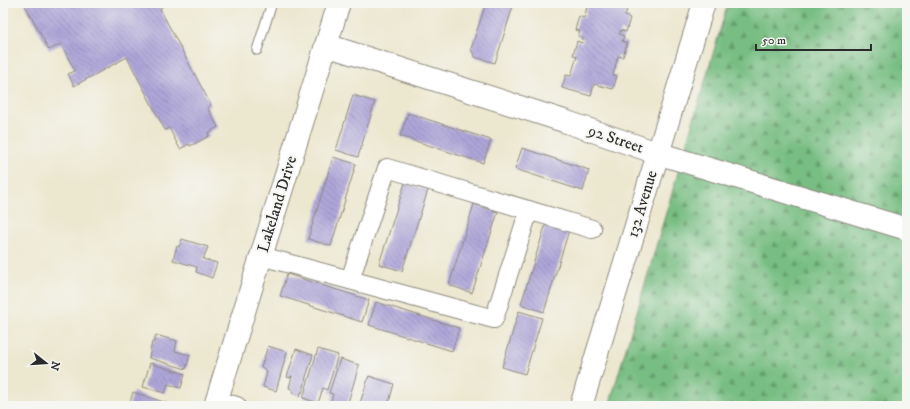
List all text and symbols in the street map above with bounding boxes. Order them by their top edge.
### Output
scale bar [756,26,871,52]
text: 50 m [762,33,786,48]
street label: 92 Street [585,120,646,158]
street label: Lakeland Drive [253,153,301,255]
street label: 132 Avenue [622,168,662,240]
north arrow [26,343,66,383]
text: N [47,359,63,372]

